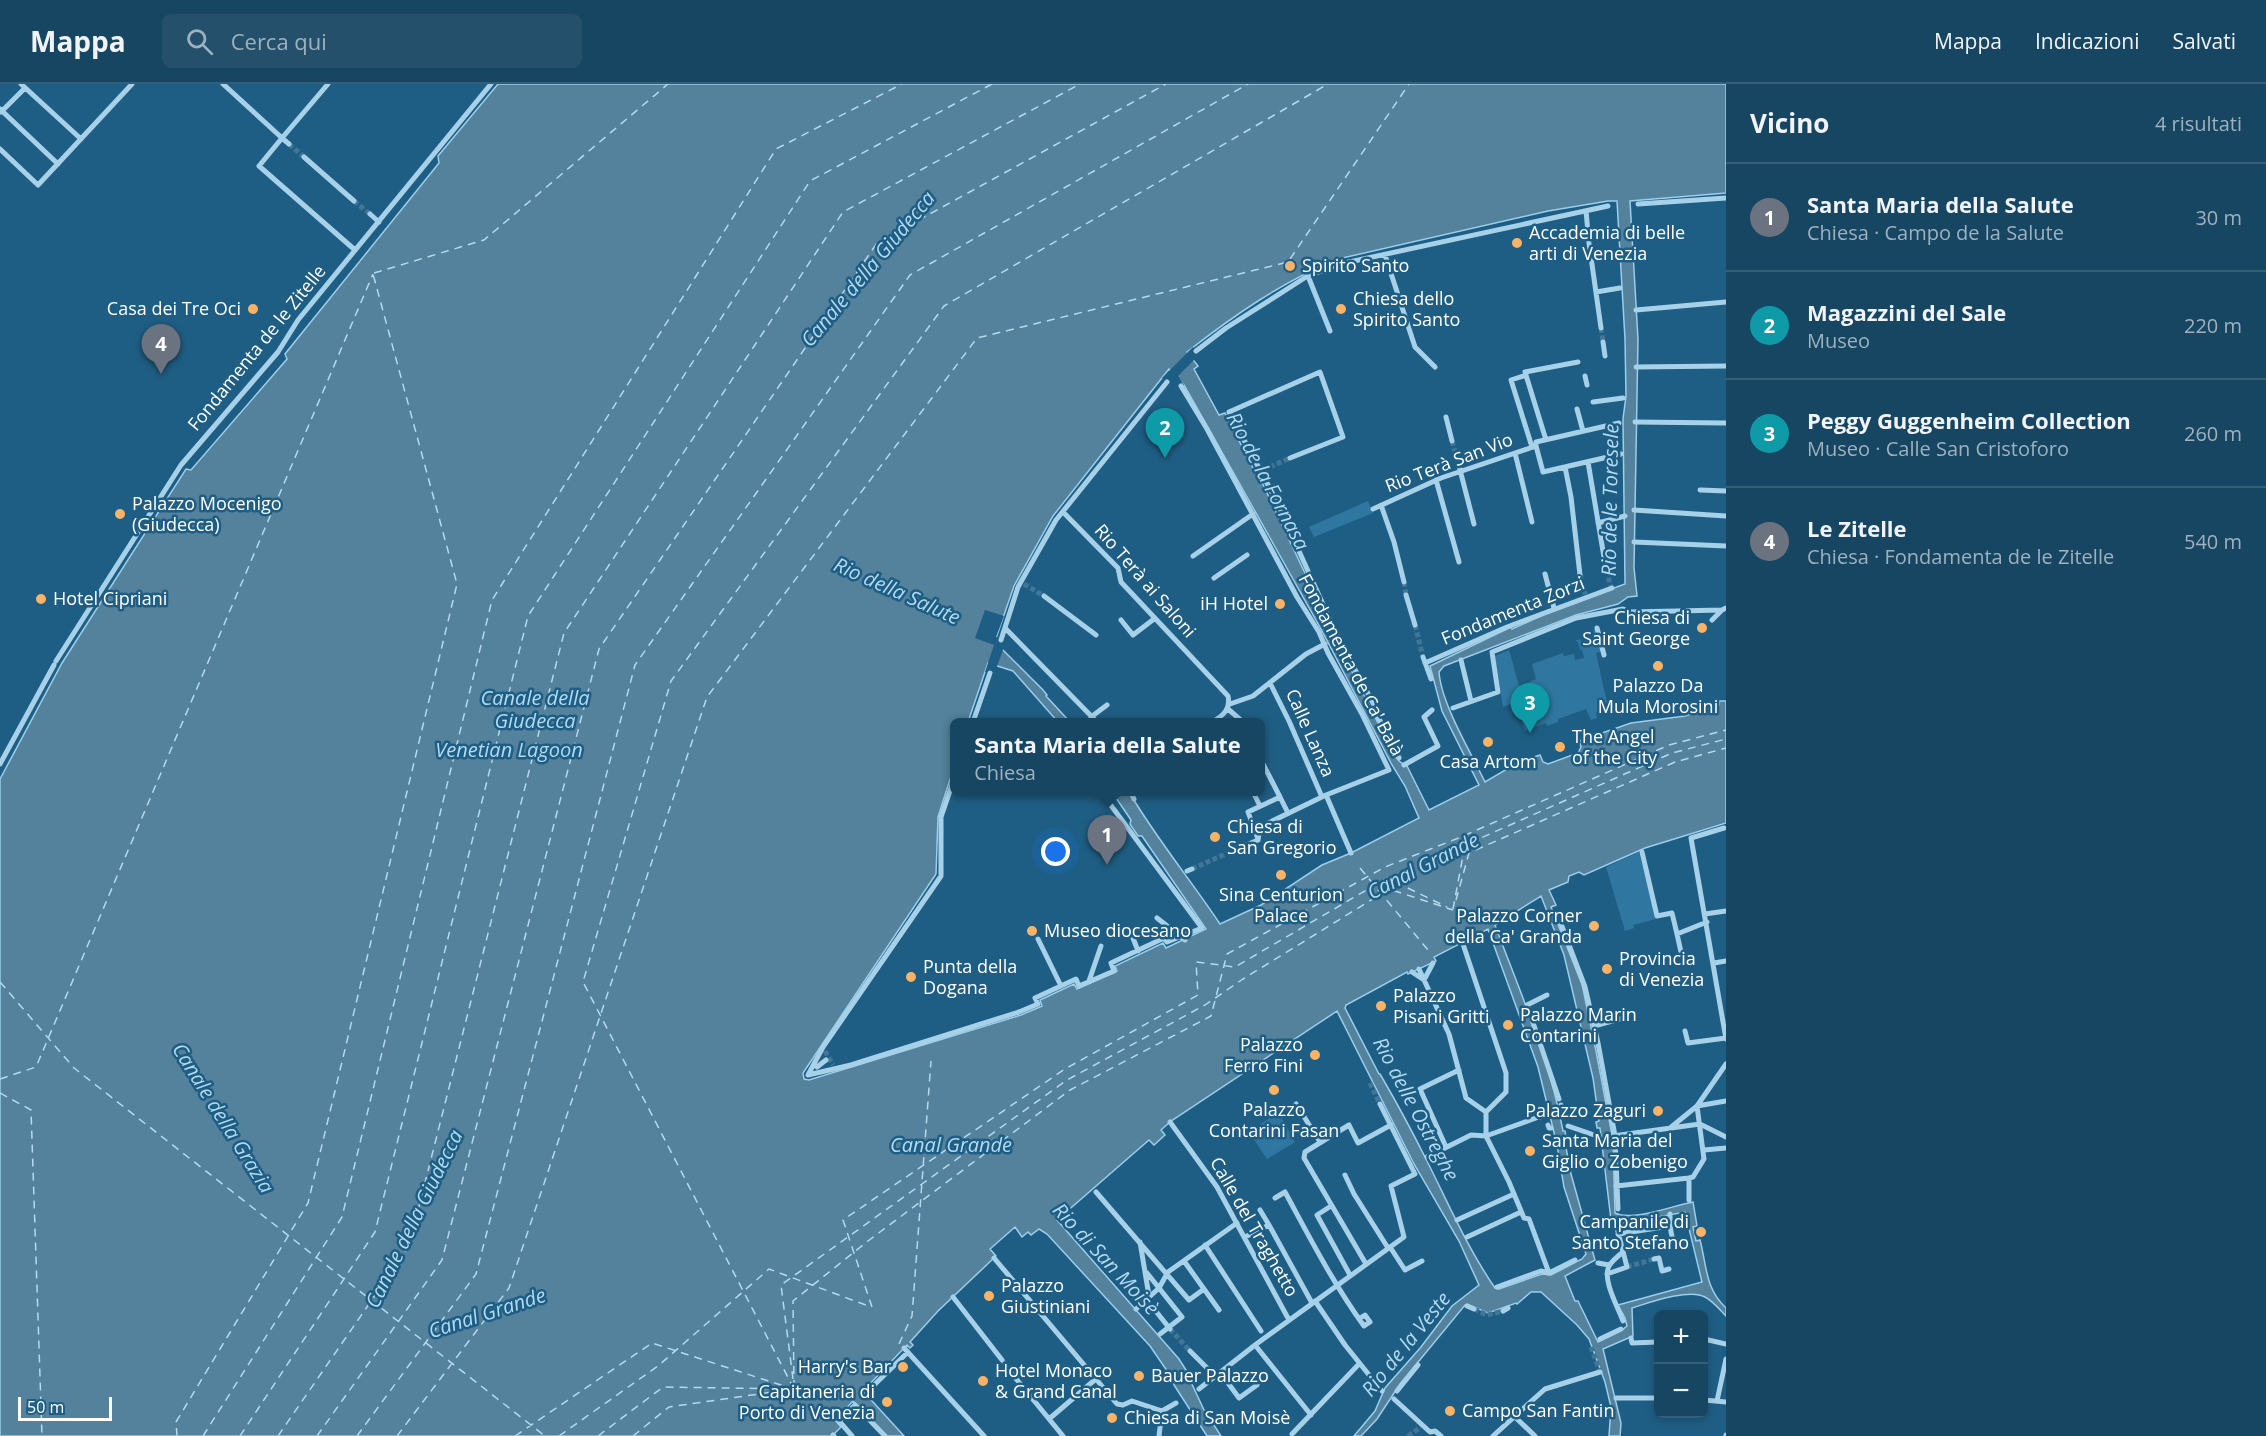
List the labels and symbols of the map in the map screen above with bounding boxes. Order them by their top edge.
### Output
water label: Canale della Giudecca [794,185,941,352]
place label: Accademia di belle arti di Venezia [1529,220,1685,265]
marker: Accademia di belle arti di Venezia [1510,236,1524,250]
place label: Spirito Santo [1302,253,1409,277]
street label: Fondamenta de le Zitelle [182,259,331,435]
marker: Spirito Santo [1283,259,1297,273]
place label: Chiesa dello Spirito Santo [1353,286,1460,331]
place label: Casa dei Tre Oci [107,296,241,320]
marker: Casa dei Tre Oci [246,302,260,316]
marker: Chiesa dello Spirito Santo [1334,302,1348,316]
pin: 4 [142,324,180,374]
water label: Rio de la Fornasa [1221,407,1316,555]
pin: 2 [1146,408,1184,458]
water label: Rio de le Toresele [1595,423,1624,576]
street label: Rio Terà San Vio [1381,427,1516,497]
place label: Palazzo Mocenigo (Giudecca) [132,491,282,536]
marker: Palazzo Mocenigo (Giudecca) [113,507,127,521]
street label: Rio Terà ai Saloni [1090,518,1202,642]
water label: Rio della Salute [830,551,965,630]
street label: Fondamenta de Ca' Balà [1294,569,1410,760]
street label: Fondamenta Zorzi [1437,570,1588,650]
place label: Hotel Cipriani [53,586,167,610]
place label: iH Hotel [1200,591,1268,615]
marker: Hotel Cipriani [34,592,48,606]
marker: iH Hotel [1273,597,1287,611]
place label: Chiesa di Saint George [1582,605,1690,650]
marker: Chiesa di Saint George [1695,621,1709,635]
marker: Palazzo Da Mula Morosini [1651,659,1665,673]
place label: Palazzo Da Mula Morosini [1598,673,1718,718]
water label: Canale della Giudecca [480,684,590,734]
pin: 3 [1510,684,1550,733]
street label: Calle Lanza [1281,685,1341,780]
place label: The Angel of the City [1572,724,1658,769]
marker: Casa Artom [1481,735,1495,749]
water label: Venetian Lagoon [435,736,583,763]
marker: The Angel of the City [1553,740,1567,754]
place label: Casa Artom [1439,749,1537,773]
place label: Chiesa di San Gregorio [1227,814,1336,859]
pin: 1 [1088,816,1126,865]
water label: Canal Grande [1362,826,1483,905]
marker: Chiesa di San Gregorio [1208,830,1222,844]
your location [1041,837,1070,866]
marker: Sina Centurion Palace [1274,868,1288,882]
place label: Sina Centurion Palace [1219,882,1343,927]
place label: Palazzo Corner della Ca' Granda [1445,903,1583,948]
place label: Museo diocesano [1044,918,1191,942]
marker: Palazzo Corner della Ca' Granda [1587,919,1601,933]
marker: Museo diocesano [1025,924,1039,938]
place label: Provincia di Venezia [1619,946,1704,991]
place label: Punta della Dogana [923,954,1017,999]
marker: Provincia di Venezia [1600,962,1614,976]
marker: Punta della Dogana [904,970,918,984]
place label: Palazzo Pisani Gritti [1393,983,1490,1028]
marker: Palazzo Pisani Gritti [1374,999,1388,1013]
place label: Palazzo Marin Contarini [1520,1002,1637,1047]
marker: Palazzo Marin Contarini [1501,1018,1515,1032]
place label: Palazzo Ferro Fini [1224,1032,1303,1077]
water label: Rio delle Ostreghe [1367,1032,1466,1185]
water label: Canale della Grazia [166,1038,281,1198]
marker: Palazzo Ferro Fini [1308,1048,1322,1062]
marker: Palazzo Contarini Fasan [1267,1083,1281,1097]
place label: Palazzo Contarini Fasan [1209,1097,1339,1142]
place label: Palazzo Zaguri [1525,1098,1646,1122]
marker: Palazzo Zaguri [1651,1104,1665,1118]
water label: Canale della Giudecca [359,1125,469,1312]
place label: Santa Maria del Giglio o Zobenigo [1542,1128,1688,1173]
water label: Canal Grande [890,1131,1012,1158]
marker: Santa Maria del Giglio o Zobenigo [1523,1144,1537,1158]
street label: Calle del Traghetto [1205,1152,1305,1301]
water label: Rio di San Moisè [1047,1197,1166,1321]
place label: Campanile di Santo Stefano [1572,1209,1689,1254]
marker: Campanile di Santo Stefano [1694,1225,1708,1239]
place label: Palazzo Giustiniani [1001,1273,1090,1318]
water label: Canal Grande [425,1281,549,1344]
water label: Rio de la Veste [1355,1286,1456,1402]
marker: Palazzo Giustiniani [982,1289,996,1303]
place label: Harry's Bar [798,1354,892,1378]
place label: Hotel Monaco & Grand Canal [995,1358,1117,1403]
marker: Harry's Bar [896,1360,910,1374]
place label: Bauer Palazzo [1151,1363,1269,1387]
marker: Bauer Palazzo [1132,1369,1146,1383]
marker: Hotel Monaco & Grand Canal [976,1374,990,1388]
place label: Capitaneria di Porto di Venezia [739,1379,875,1424]
scale bar [18,1394,112,1422]
marker: Capitaneria di Porto di Venezia [880,1395,894,1409]
place label: Campo San Fantin [1462,1398,1614,1422]
marker: Campo San Fantin [1443,1404,1457,1418]
place label: Chiesa di San Moisè [1124,1405,1290,1429]
marker: Chiesa di San Moisè [1105,1411,1119,1425]

